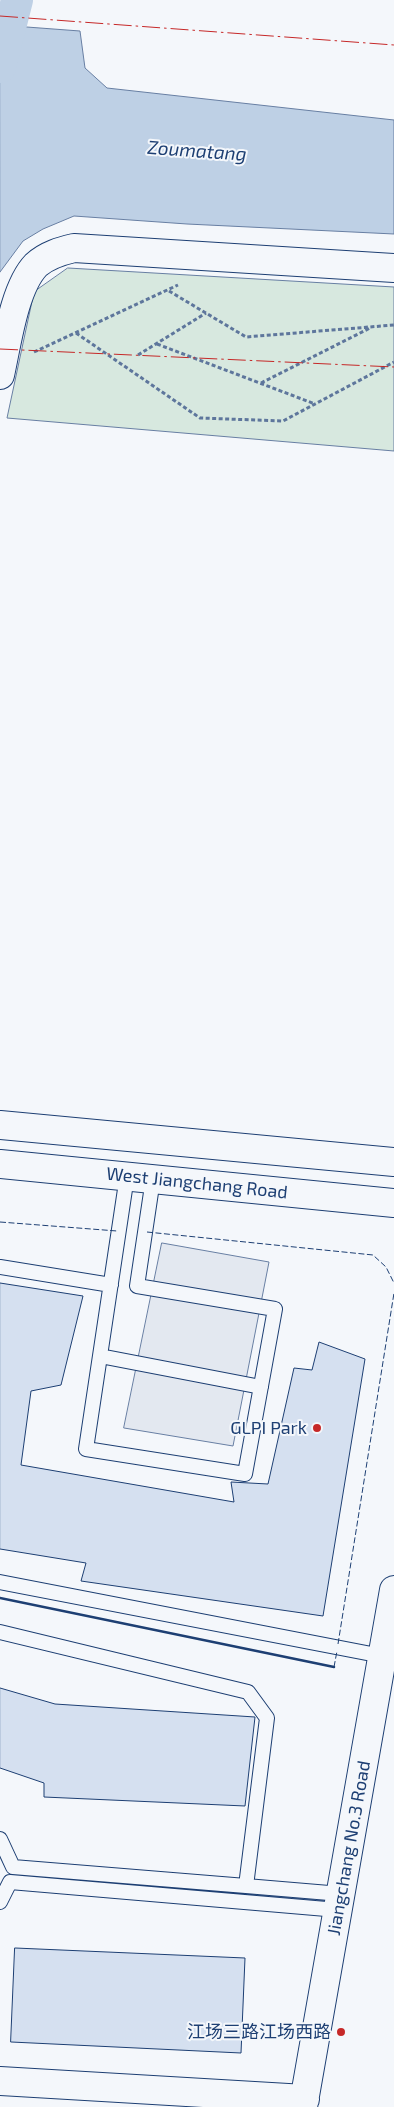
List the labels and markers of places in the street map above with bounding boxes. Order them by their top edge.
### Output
place label: GLPI Park [230,1417,307,1439]
marker: GLPI Park [311,1422,323,1434]
place label: 江场三路江场西路 [187,2021,331,2043]
marker: 江场三路江场西路 [335,2026,347,2038]

